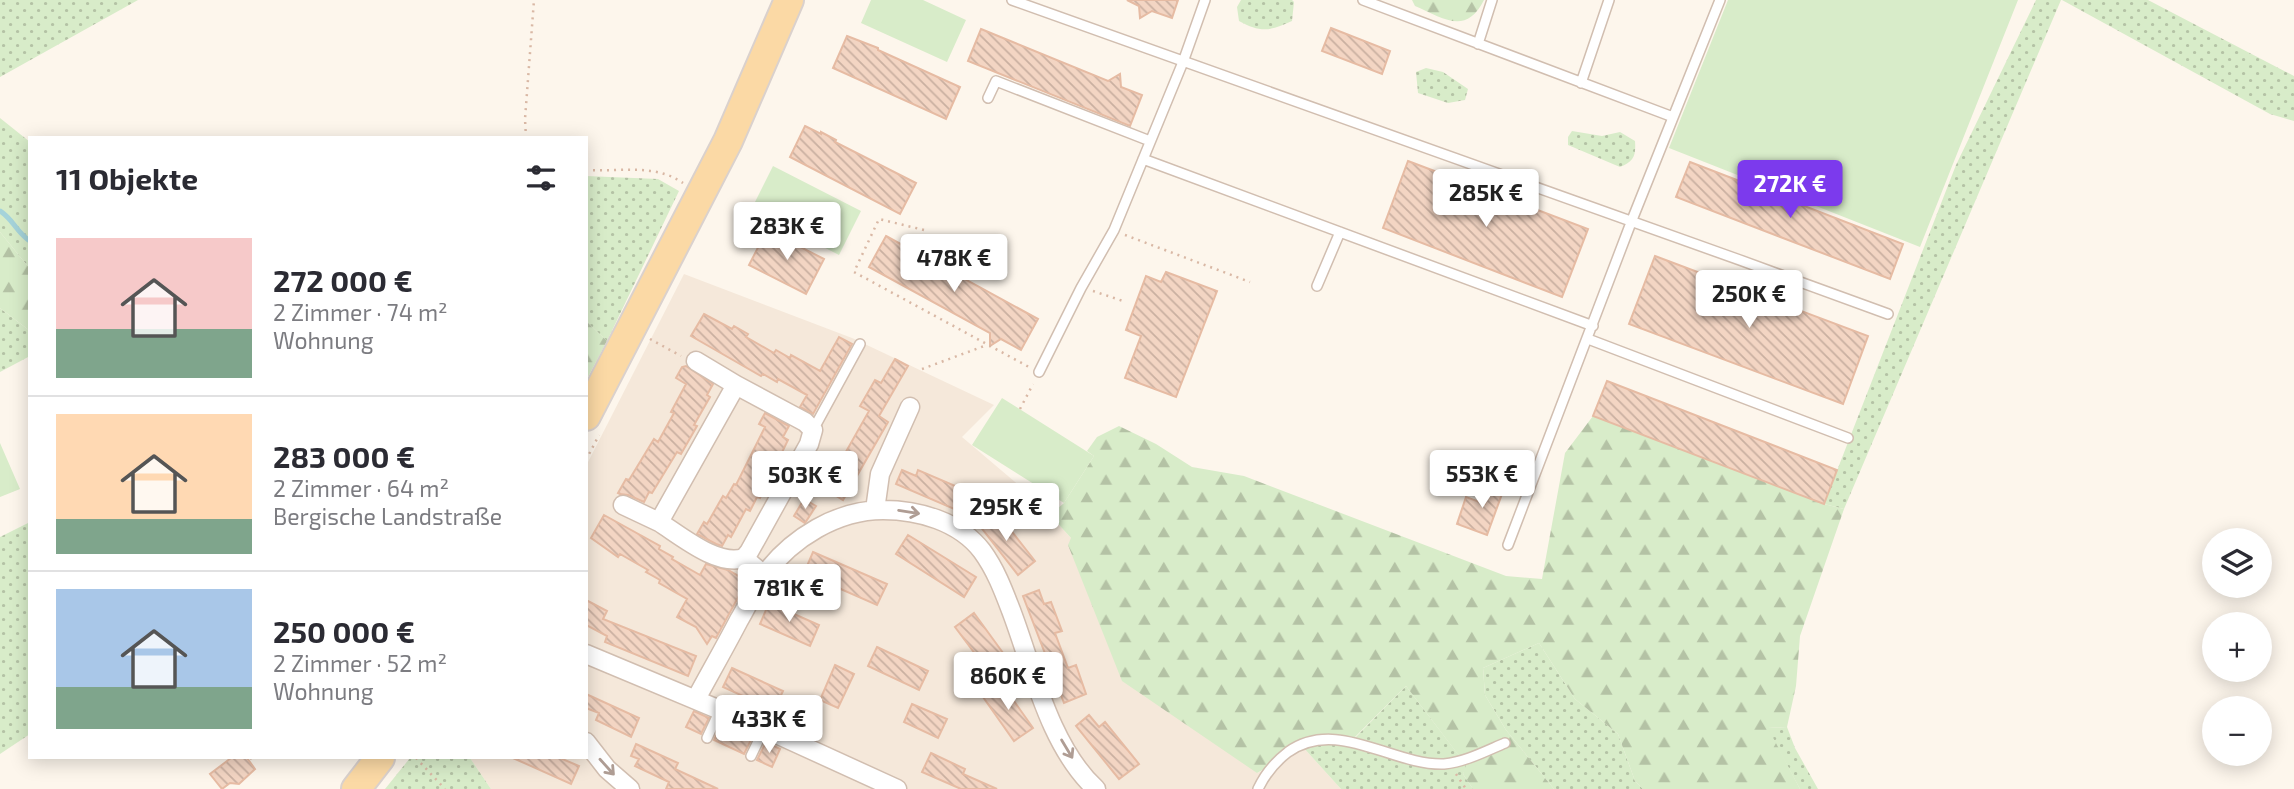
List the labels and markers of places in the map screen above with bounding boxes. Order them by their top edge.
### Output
pin: 272K € [1733,160,1847,220]
pin: 285K € [1429,170,1543,229]
pin: 283K € [730,202,844,262]
pin: 478K € [897,234,1011,294]
pin: 250K € [1692,270,1806,330]
pin: 553K € [1425,450,1539,510]
pin: 503K € [748,452,862,511]
pin: 295K € [949,484,1063,543]
pin: 781K € [732,564,846,624]
pin: 860K € [951,652,1065,712]
pin: 433K € [712,696,826,755]

